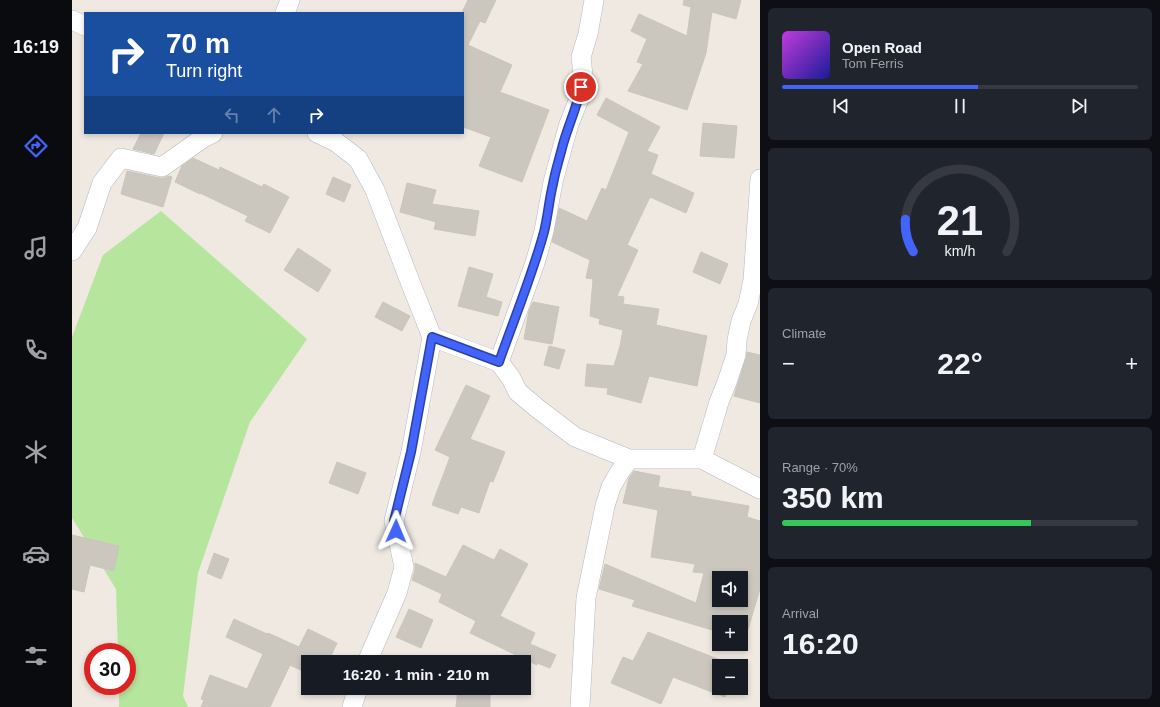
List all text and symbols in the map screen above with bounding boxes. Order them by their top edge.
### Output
icon: right [100,28,152,80]
text: 70 m [166,28,230,59]
text: 16:19 [13,37,59,57]
text: Open Road [842,39,922,56]
text: Tom Ferris [842,56,903,71]
text: Turn right [166,61,242,81]
pin [564,70,598,104]
icon: arrive [570,76,592,98]
icon: previous [830,95,852,117]
icon: pause [949,95,971,117]
icon: next [1068,95,1090,117]
icon: left [221,104,243,126]
icon: ahead [263,104,285,126]
icon: right [305,104,327,126]
icon: directions [22,132,50,160]
text: 21 [937,196,983,243]
icon: music [22,234,50,262]
text: km/h [945,242,976,258]
text: Climate [782,326,826,341]
icon: phone [22,336,50,364]
text: 22° [937,347,983,380]
text: − [782,351,795,376]
text: + [1125,351,1138,376]
icon: climate [22,438,50,466]
text: Range · 70% [782,460,858,475]
text: 350 km [782,481,884,514]
position arrow [375,510,417,552]
icon: car [22,540,50,568]
map controls [712,571,748,695]
button: sound [712,571,748,607]
text: Arrival [782,606,819,621]
button: + [712,615,748,651]
text: 16:20 [782,627,859,660]
icon: filters [22,642,50,670]
speed limit sign: 30 [84,643,136,695]
button: − [712,659,748,695]
text: 16:20 · 1 min · 210 m [343,666,489,683]

